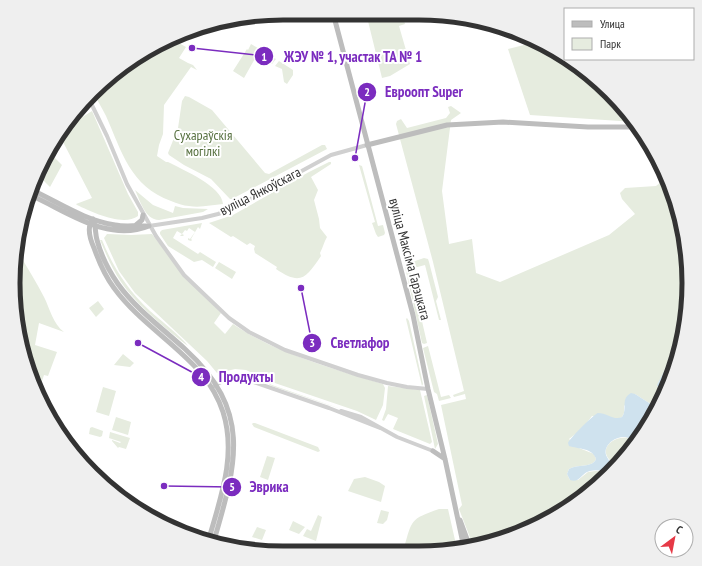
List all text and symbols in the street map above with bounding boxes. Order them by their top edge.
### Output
legend [564,8,694,60]
text: Улица [600,16,625,31]
text: Парк [600,36,621,51]
callout: ЖЭУ № 1, участак ТА № 1 [254,43,431,70]
text: ЖЭУ № 1, участак ТА № 1 [283,47,422,66]
text: 1 [261,49,267,64]
callout: Евроопт Super [357,79,471,106]
text: Евроопт Super [385,82,464,101]
text: 2 [364,84,370,99]
park label: Сухараўскія могілкі [174,126,232,160]
street label: вуліца Янкоўскага [216,163,304,219]
street label: вуліца Максіма Гарэцкага [385,196,435,322]
callout: Светлафор [302,330,397,357]
text: Светлафор [330,333,390,352]
text: 3 [309,335,315,350]
callout: Продукты [191,364,282,391]
text: Продукты [219,367,273,386]
text: 4 [198,369,204,384]
callout: Эврика [222,473,297,500]
text: Эврика [249,477,289,496]
text: 5 [229,479,235,494]
north arrow [654,518,694,558]
text: С [673,522,685,537]

